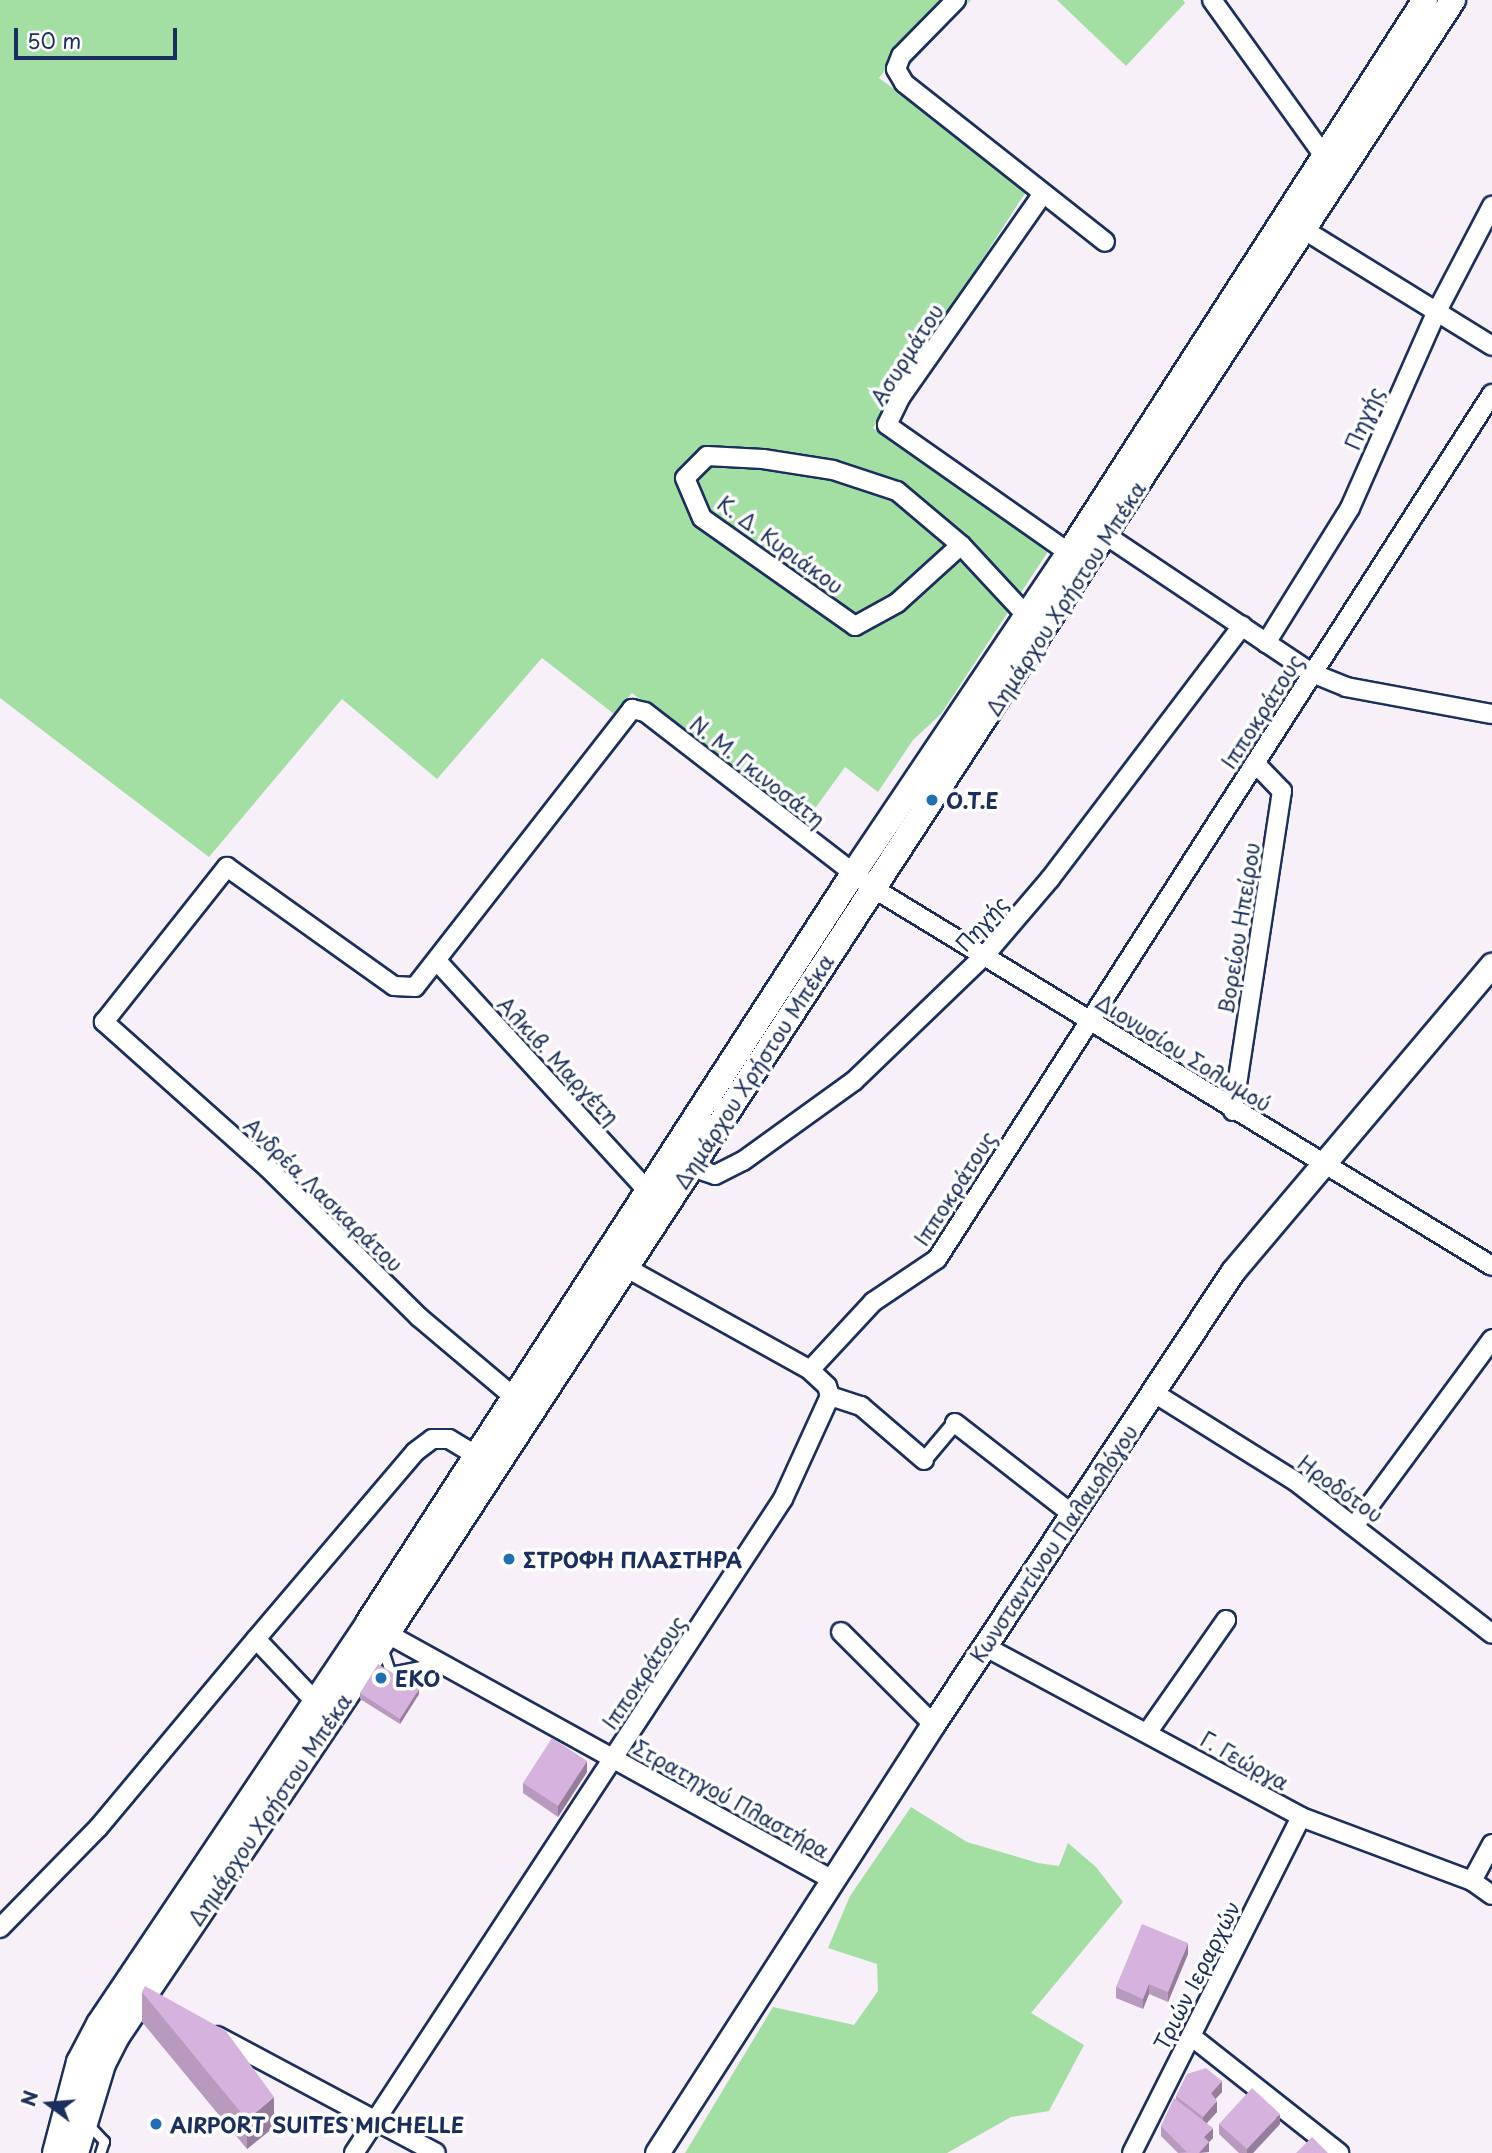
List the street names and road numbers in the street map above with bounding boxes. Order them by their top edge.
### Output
street label: Ασυρμάτου [864,299,948,409]
street label: Πηγής [1339,383,1387,453]
street label: Δημάρχου Χρήστου Μπέκα [979,476,1151,720]
street label: Κ. Δ. Κυριάκου [713,490,849,598]
street label: Ιπποκράτους [1215,649,1307,773]
street label: Ν. Μ. Γκινοσάτη [685,710,831,832]
street label: Βορείου Ηπείρου [1212,841,1264,1015]
street label: Πηγής [950,890,1012,956]
street label: Δημάρχου Χρήστου Μπέκα [667,949,839,1193]
street label: Διονυσίου Σολωμού [1092,988,1276,1116]
street label: Αλκιβ. Μαργέτη [493,991,625,1129]
street label: Ανδρέα Λασκαράτου [239,1111,409,1277]
street label: Ιπποκράτους [908,1126,1000,1250]
street label: Κωνσταντίνου Παλαιολόγου [964,1419,1142,1667]
street label: Ηροδότου [1294,1449,1388,1527]
street label: Ιπποκράτους [596,1611,690,1733]
street label: Δημάρχου Χρήστου Μπέκα [182,1688,356,1930]
street label: Γ. Γεώργα [1196,1725,1294,1795]
street label: Στρατηγού Πλαστήρα [630,1734,834,1862]
street label: Τριών Ιεραρχών [1148,1897,1244,2053]

